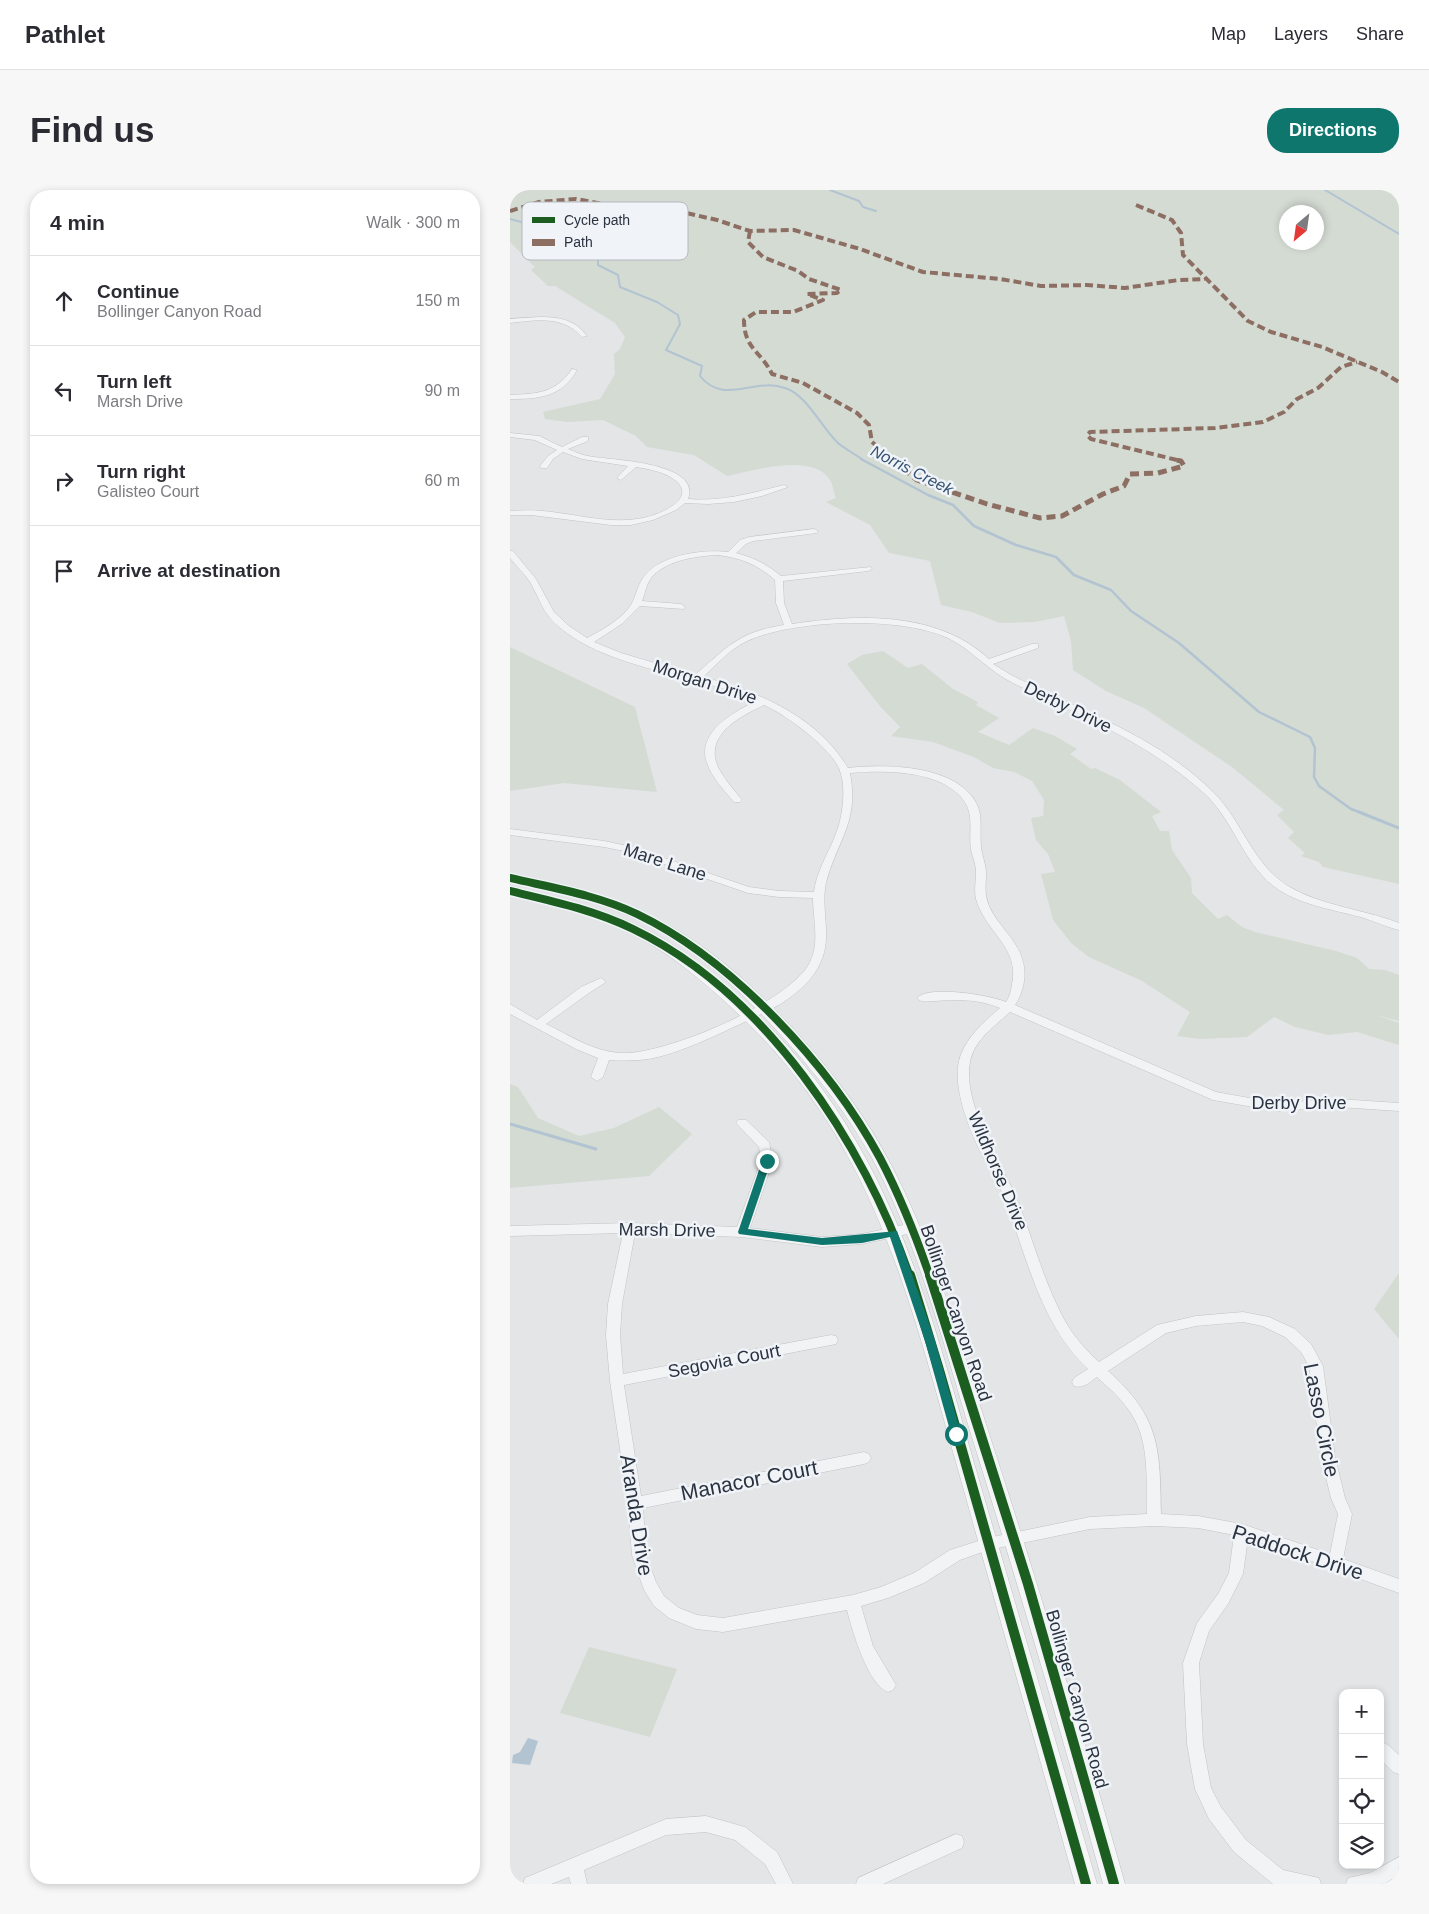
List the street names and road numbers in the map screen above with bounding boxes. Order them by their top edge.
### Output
street label: Morgan Drive [651,656,759,708]
street label: Derby Drive [1021,677,1115,737]
street label: Mare Lane [621,839,709,885]
street label: Derby Drive [1251,1093,1347,1113]
street label: Wildhorse Drive [964,1109,1032,1233]
street label: Marsh Drive [618,1219,716,1241]
street label: Bollinger Canyon Road [916,1222,996,1404]
street label: Segovia Court [666,1340,782,1382]
street label: Lasso Circle [1300,1361,1344,1479]
street label: Aranda Drive [616,1453,658,1577]
street label: Manacor Court [679,1455,820,1505]
street label: Paddock Drive [1230,1520,1366,1584]
street label: Bollinger Canyon Road [1042,1607,1112,1791]

